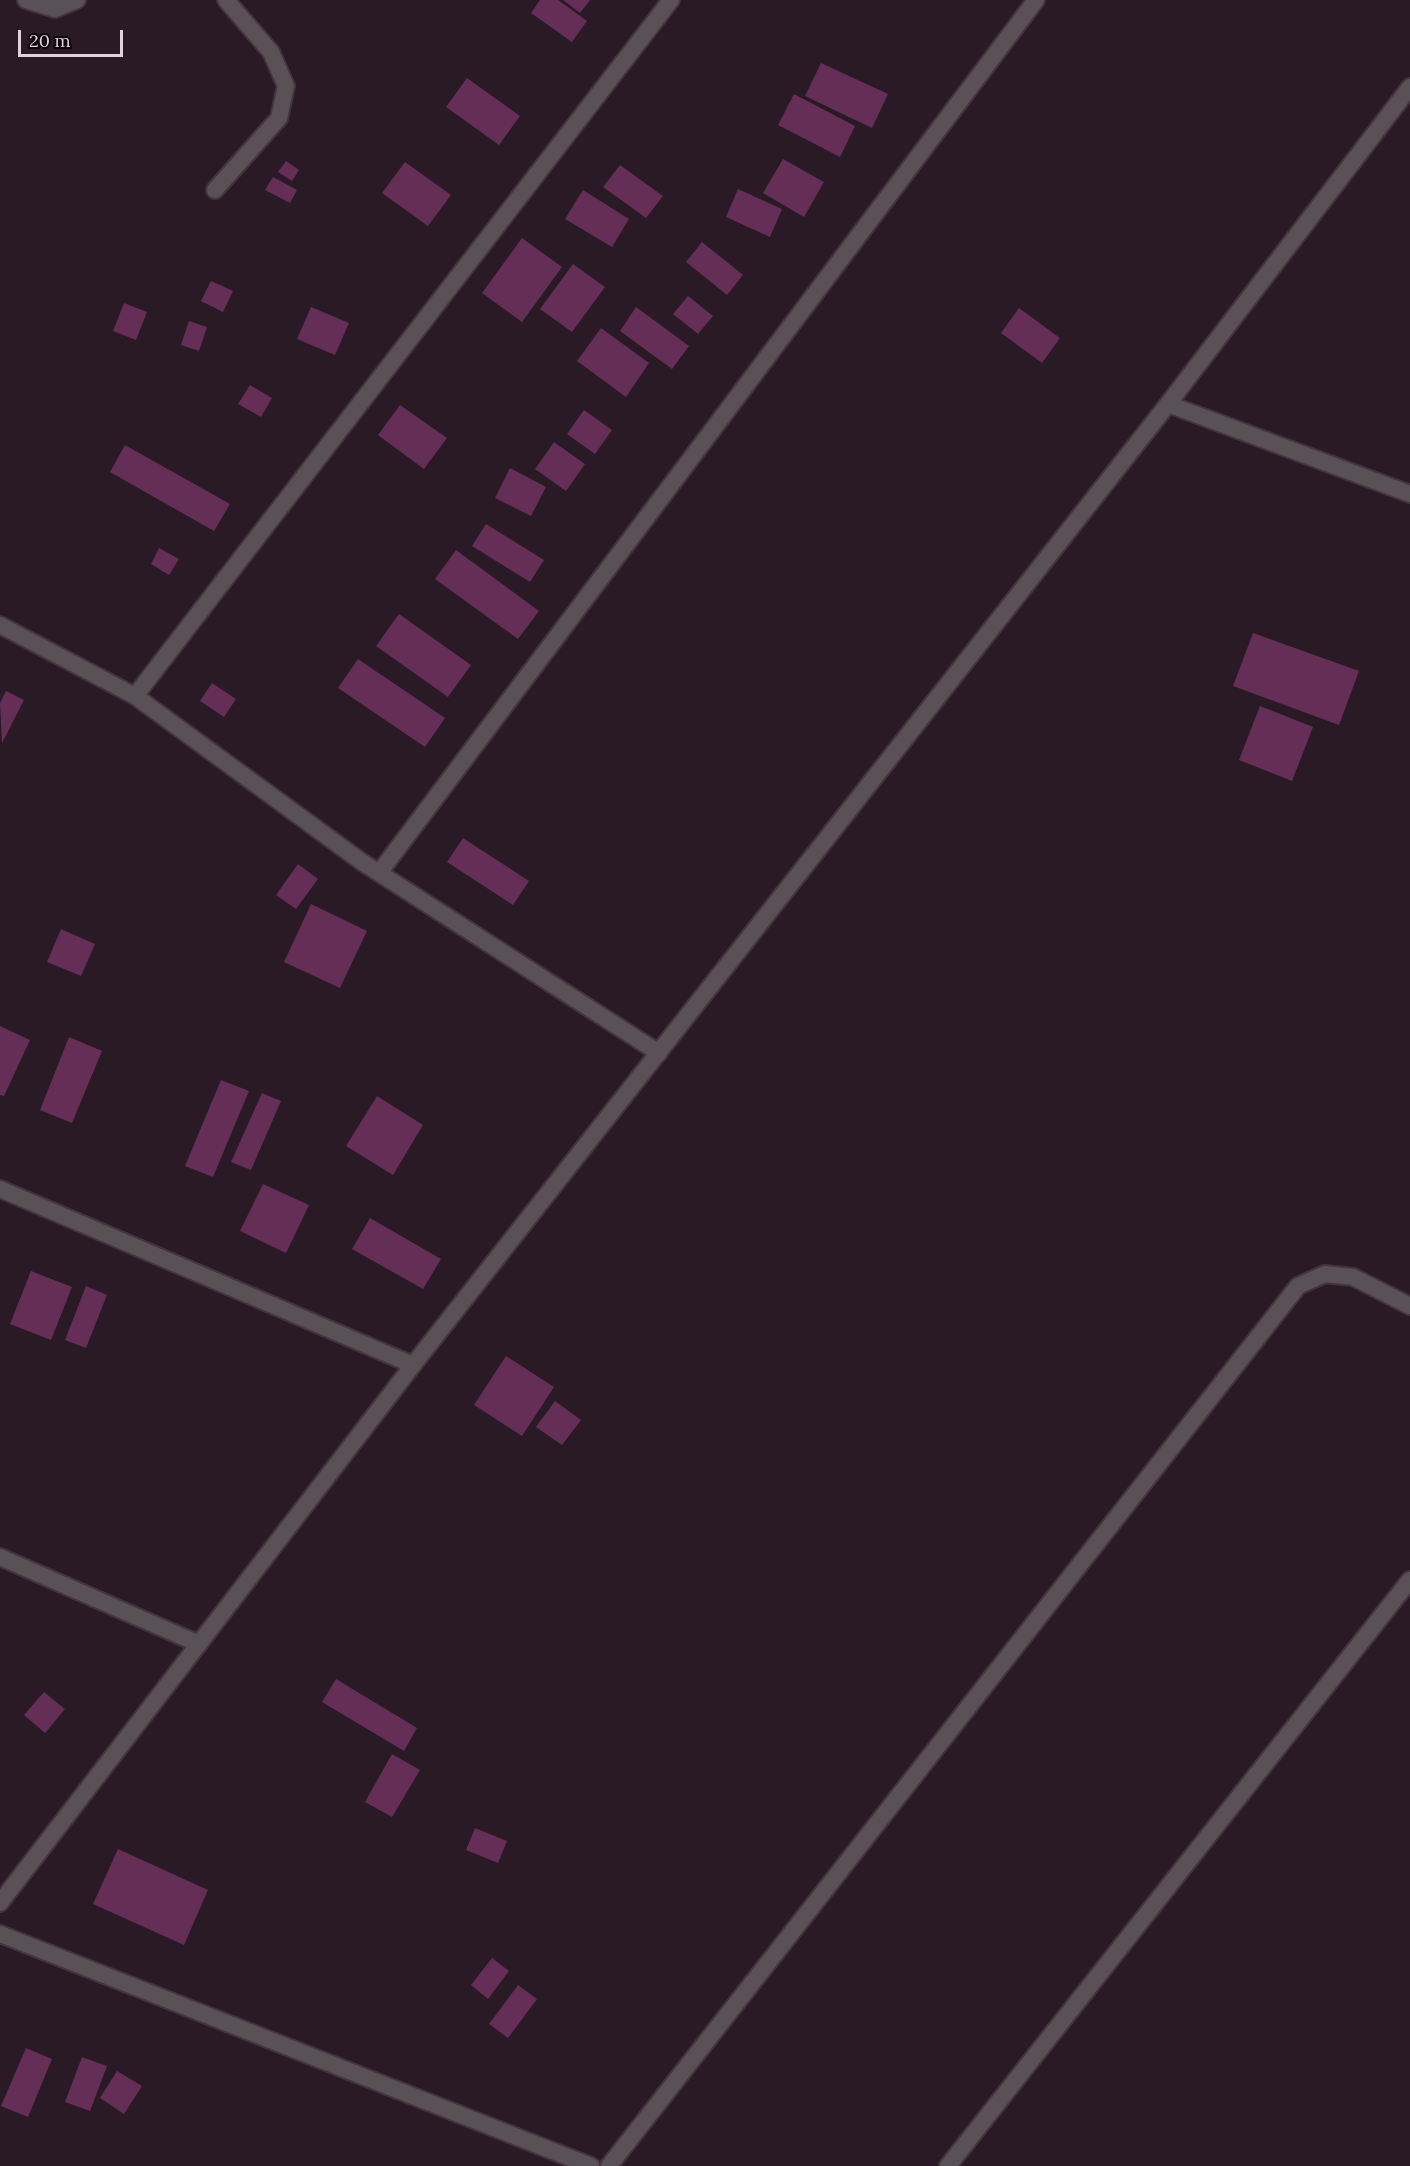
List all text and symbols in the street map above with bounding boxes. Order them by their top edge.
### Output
scale bar [21,18,126,56]
text: 20 m [29,29,71,52]

